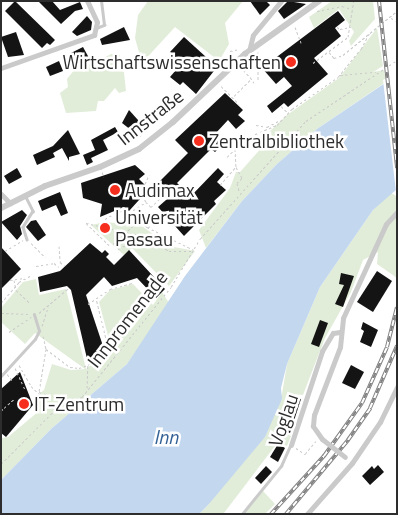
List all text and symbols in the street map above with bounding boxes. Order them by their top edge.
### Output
place label: Wirtschaftswissenschaften [63,51,281,73]
marker: Wirtschaftswissenschaften [285,56,297,68]
street label: Innstraße [113,84,187,150]
place label: Zentralbibliothek [209,130,344,152]
marker: Zentralbibliothek [193,135,205,147]
place label: Audimax [125,179,195,201]
marker: Audimax [109,184,121,196]
place label: Universität Passau [115,206,203,250]
marker: Universität Passau [99,222,111,234]
street label: Innpromenade [82,266,172,372]
street label: Voglau [263,391,303,449]
place label: IT-Zentrum [34,393,124,415]
marker: IT-Zentrum [18,398,30,410]
water label: Inn [154,424,178,448]

